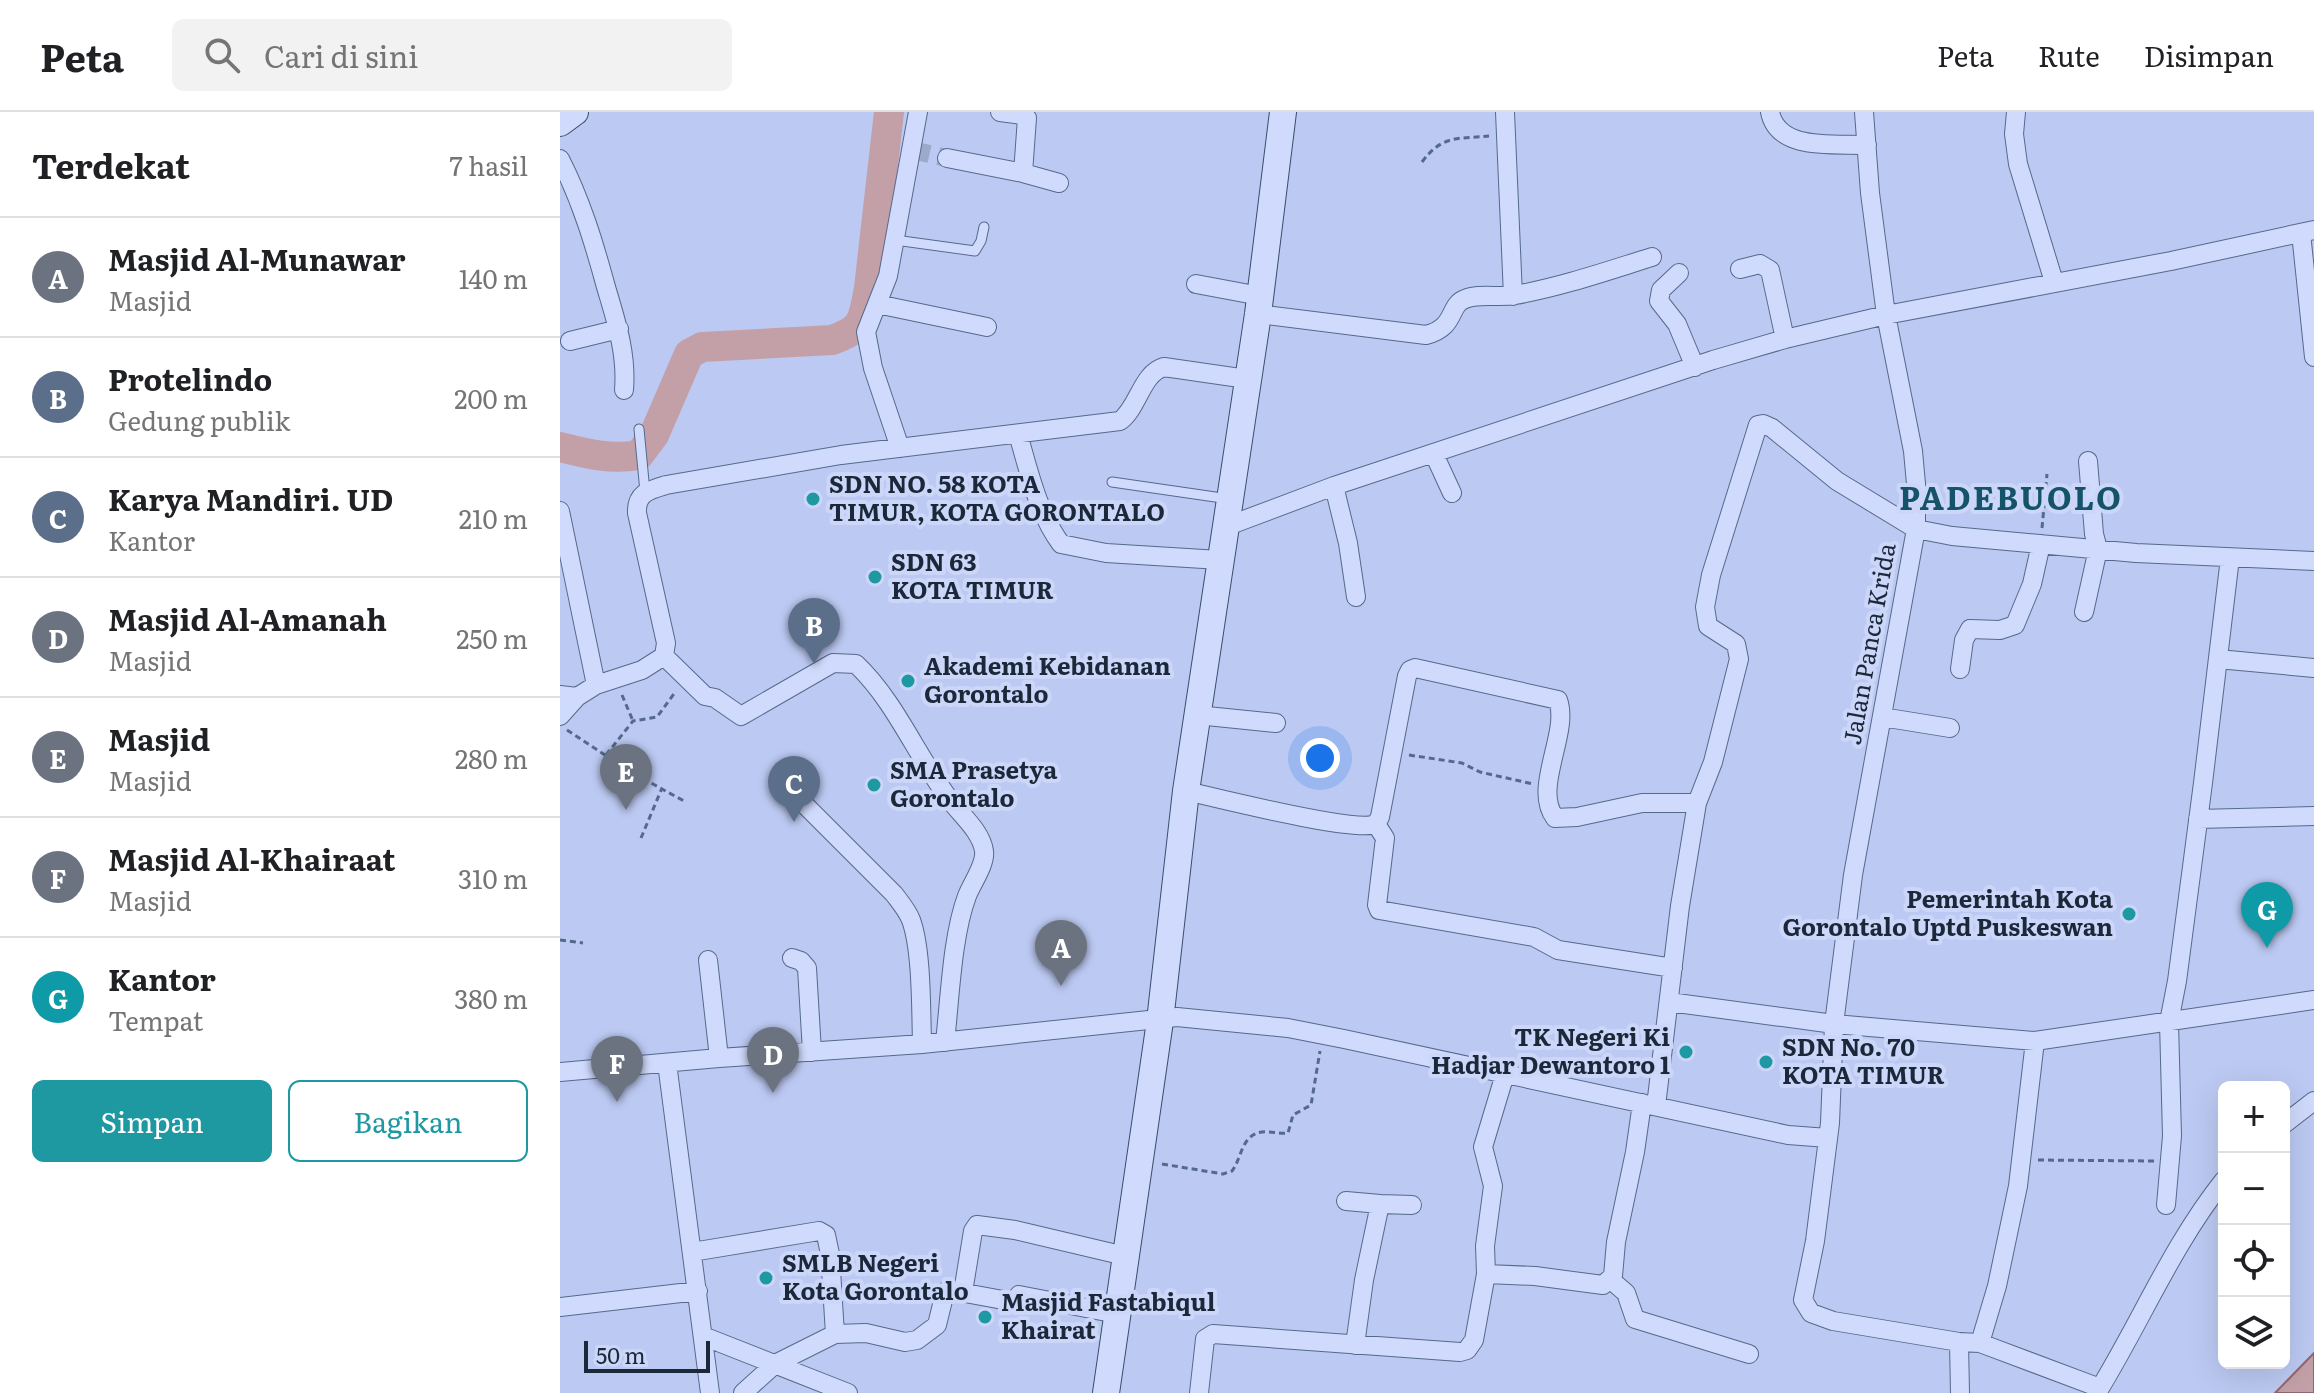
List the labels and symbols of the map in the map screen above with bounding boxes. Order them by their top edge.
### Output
place label: SDN NO. 58 KOTA TIMUR, KOTA GORONTALO [829,465,1165,528]
district label: PADEBUOLO [1899,472,2123,520]
marker: SDN NO. 58 KOTA TIMUR, KOTA GORONTALO [804,490,822,508]
street label: Jalan Panca Krida [1833,540,1903,747]
place label: SDN 63 KOTA TIMUR [891,543,1054,606]
marker: SDN 63 KOTA TIMUR [866,568,884,586]
pin: B [788,598,840,664]
place label: Akademi Kebidanan Gorontalo [924,647,1171,710]
marker: Akademi Kebidanan Gorontalo [899,672,917,690]
your location [1300,738,1340,778]
pin: E [600,744,652,810]
place label: SMA Prasetya Gorontalo [890,751,1057,814]
pin: C [768,756,820,822]
marker: SMA Prasetya Gorontalo [865,776,883,794]
place label: Pemerintah Kota Gorontalo Uptd Puskeswan [1782,880,2113,943]
pin: G [2241,882,2293,948]
marker: Pemerintah Kota Gorontalo Uptd Puskeswan [2120,905,2138,923]
pin: A [1035,920,1087,986]
place label: TK Negeri Ki Hadjar Dewantoro 1 [1431,1018,1670,1081]
pin: D [747,1027,799,1093]
place label: SDN No. 70 KOTA TIMUR [1782,1028,1945,1091]
pin: F [591,1036,643,1102]
marker: TK Negeri Ki Hadjar Dewantoro 1 [1677,1043,1695,1061]
marker: SDN No. 70 KOTA TIMUR [1757,1053,1775,1071]
place label: SMLB Negeri Kota Gorontalo [782,1244,969,1307]
marker: SMLB Negeri Kota Gorontalo [757,1269,775,1287]
place label: Masjid Fastabiqul Khairat [1001,1283,1216,1346]
marker: Masjid Fastabiqul Khairat [976,1308,994,1326]
scale bar [584,1337,710,1373]

